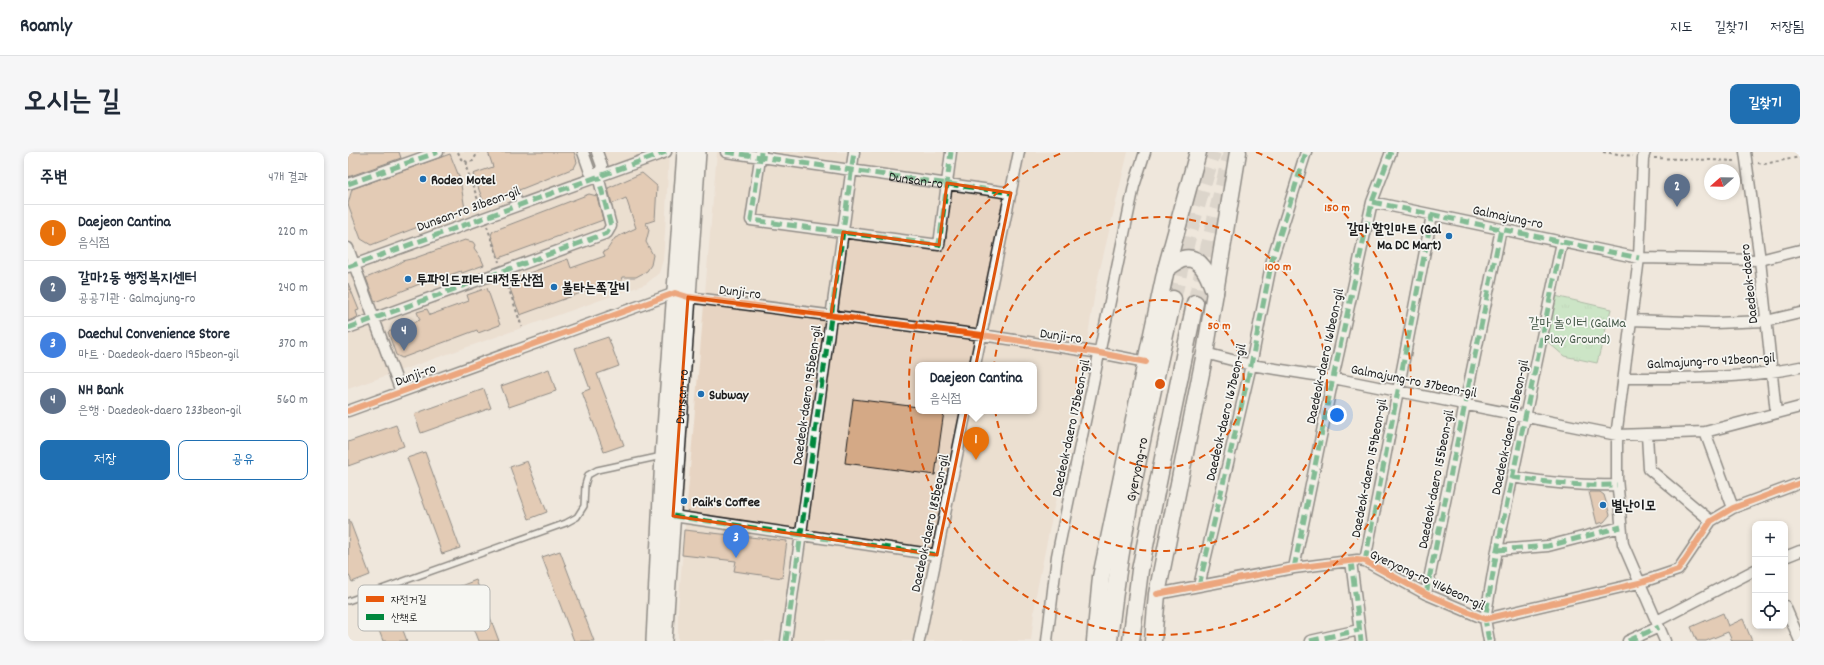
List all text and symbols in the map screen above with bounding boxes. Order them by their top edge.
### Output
text: Roamly [20,14,72,41]
text: 지도 [1670,18,1692,38]
text: 길찾기 [1714,18,1748,38]
text: 저장됨 [1770,18,1804,38]
text: 오시는 길 [24,84,121,124]
button: 길찾기 [1730,84,1800,124]
north arrow [1704,164,1740,200]
text: 주변 [40,167,67,191]
street label: Dunsan-ro [887,168,944,195]
text: 4개 결과 [268,169,308,188]
place label: Rodeo Motel [431,171,496,191]
marker: Rodeo Motel [418,174,428,184]
pin: 2 [1664,174,1690,207]
street label: Dunsan-ro 31beon-gil [414,182,524,238]
text: 150 m [1324,200,1350,217]
street label: Galmajung-ro [1470,201,1545,235]
text: Daejeon Cantina [78,212,171,234]
place label: 갈마 할인마트 (Gal Ma DC Mart) [1347,220,1442,256]
text: 1 [52,223,54,242]
text: 220 m [278,223,308,242]
marker: 갈마 할인마트 (Gal Ma DC Mart) [1444,231,1454,241]
text: 음식점 [78,234,109,253]
street label: Daedeok-daero [1736,243,1764,325]
text: 100 m [1265,259,1291,276]
text: 갈마2동 행정복지센터 [78,268,197,290]
place label: 투파인드피터 대전둔산점 [416,271,544,291]
marker: 투파인드피터 대전둔산점 [403,274,413,284]
text: 2 [50,279,56,298]
text: 240 m [278,279,308,298]
place label: 불타는쪽갈비 [562,279,630,299]
street label: Dunji-ro [718,280,762,305]
marker: 불타는쪽갈비 [549,282,559,292]
street label: Daedeok-daero 161beon-gil [1302,286,1350,426]
text: 공공기관 · Galmajung-ro [78,290,195,309]
park label: 갈마 놀이터 (GalMa Play Ground) [1528,314,1626,350]
pin: 4 [391,318,417,351]
text: 50 m [1207,318,1231,335]
street label: Daedeok-daero 195beon-gil [788,323,828,467]
text: Daechul Convenience Store [78,324,230,346]
street label: Dunji-ro [1038,324,1083,350]
text: 3 [50,335,56,354]
text: 370 m [278,335,308,354]
street label: Daedeok-daero 167beon-gil [1201,341,1253,483]
text: 마트 · Daedeok-daero 195beon-gil [78,346,239,365]
street label: Galmajung-ro 42beon-gil [1646,349,1776,375]
street label: Daedeok-daero 175beon-gil [1048,357,1096,499]
street label: Daedeok-daero 151beon-gil [1487,357,1535,497]
street label: Dunji-ro [392,359,439,392]
street label: Galmajung-ro 37beon-gil [1349,360,1479,404]
popup [915,362,1037,414]
text: Daejeon Cantina [930,368,1022,390]
street label: Dunsan-ro [671,369,695,425]
centre of rings [1153,377,1167,391]
text: NH Bank [78,380,124,402]
place label: Subway [709,386,750,406]
marker: Subway [696,389,706,399]
text: 음식점 [930,390,961,409]
text: 4 [50,391,56,410]
text: 560 m [277,391,308,410]
street label: Daedeok-daero 159beon-gil [1347,397,1393,540]
text: 은행 · Daedeok-daero 233beon-gil [78,402,241,421]
your location [1327,405,1347,425]
street label: Daedeok-daero 155beon-gil [1414,408,1460,551]
pin: 1 [963,427,989,460]
street label: Gyeryong-ro [1122,436,1154,503]
button: 저장 [40,440,170,480]
button: 공유 [178,440,308,480]
street label: Daedeok-daero 185beon-gil [907,452,955,594]
place label: Paik's Coffee [692,493,760,513]
marker: Paik's Coffee [679,496,689,506]
place label: 별난이모 [1611,497,1656,517]
marker: 별난이모 [1598,500,1608,510]
map controls [1752,521,1788,629]
button: + [1752,521,1788,557]
pin: 3 [723,525,749,558]
street label: Gyeryong-ro 416beon-gil [1366,545,1489,617]
button: − [1752,557,1788,593]
legend [358,585,490,631]
text: 자전거길 [391,593,427,609]
button: locate [1752,593,1788,629]
text: 산책로 [391,611,418,627]

